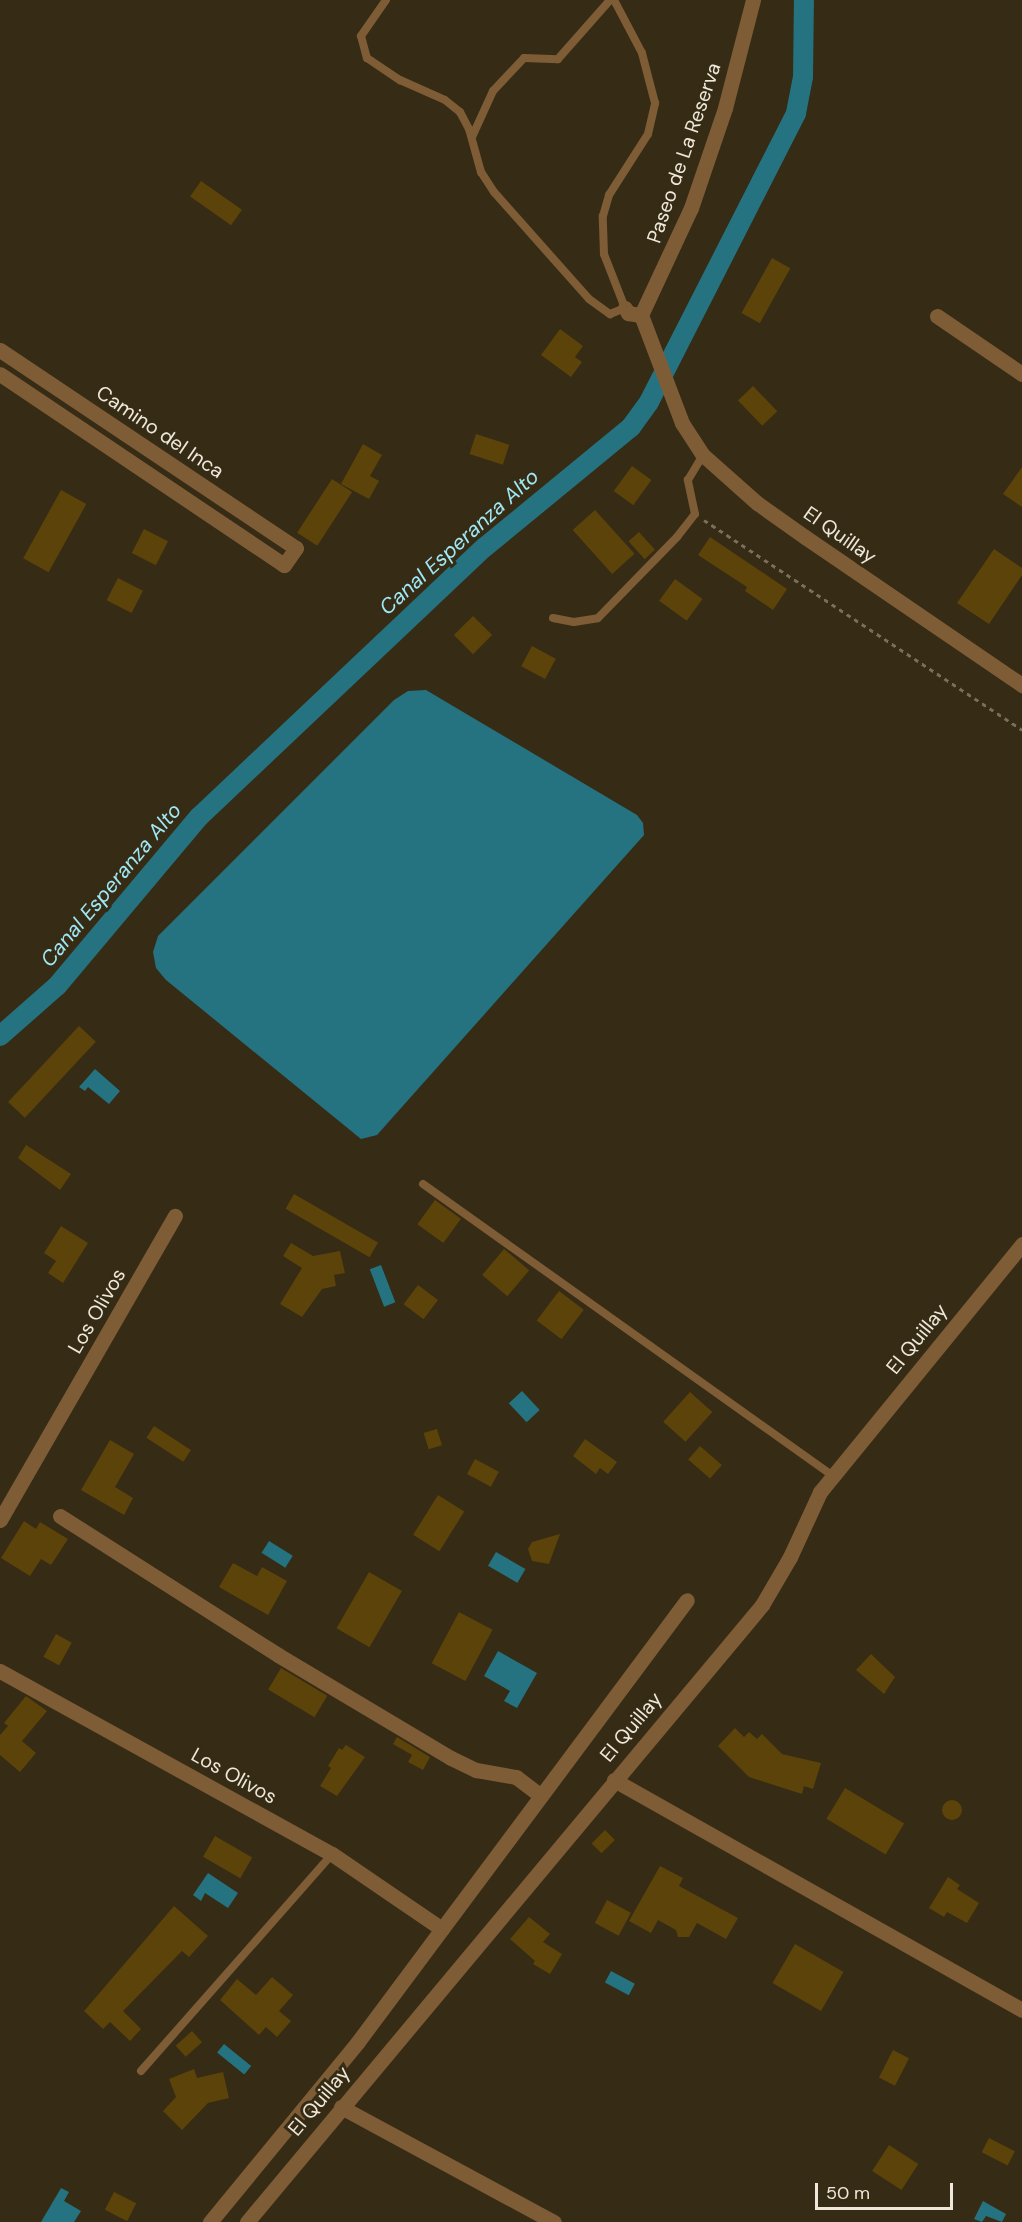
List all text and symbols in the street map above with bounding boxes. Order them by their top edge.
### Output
street label: Paseo de La Reserva [642,60,726,246]
street label: Camino del Inca [92,380,228,484]
water label: Canal Esperanza Alto [374,464,544,620]
street label: El Quillay [799,501,881,569]
water label: Canal Esperanza Alto [35,798,187,972]
street label: Los Olivos [63,1264,131,1358]
street label: El Quillay [881,1299,953,1379]
street label: El Quillay [595,1687,667,1767]
street label: Los Olivos [187,1743,281,1809]
street label: El Quillay [283,2061,355,2141]
scale bar [818,2171,956,2209]
text: 50 m [826,2181,870,2205]

